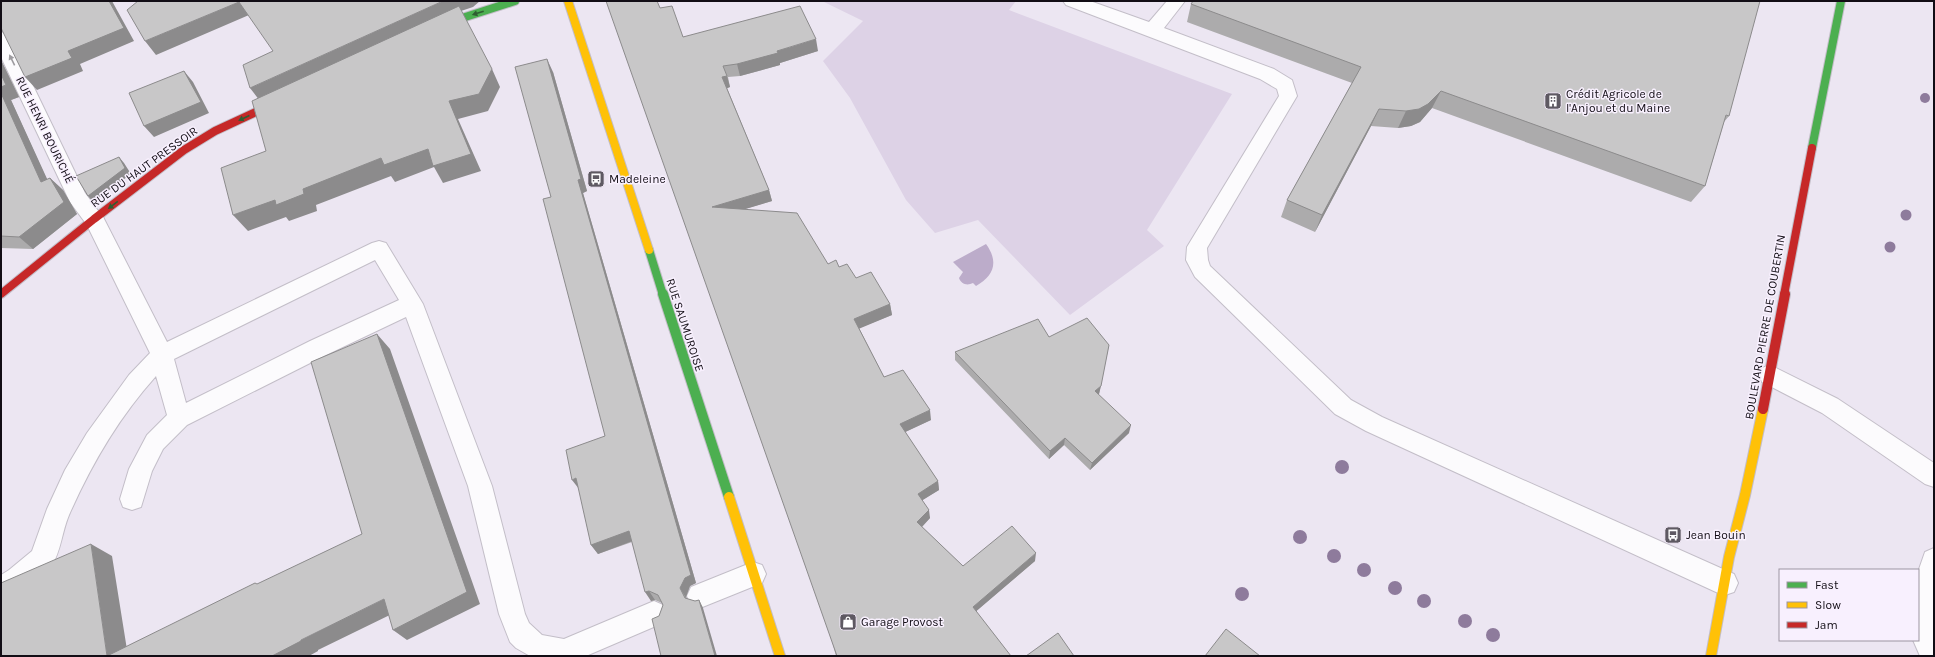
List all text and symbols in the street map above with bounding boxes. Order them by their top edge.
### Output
one-way arrow [471,11,483,17]
one-way arrow [9,55,15,66]
street label: RUE HENRI BOURICHÉ [13,74,78,186]
place label: Crédit Agricole de l'Anjou et du Maine [1566,87,1670,115]
building icon: Crédit Agricole de l'Anjou et du Maine [1543,91,1563,111]
one-way arrow [238,115,249,121]
street label: RUE DU HAUT PRESSOIR [88,124,200,210]
bus stop icon: Madeleine [586,169,606,189]
place label: Madeleine [609,172,666,186]
one-way arrow [107,200,118,209]
street label: BOULEVARD PIERRE DE COUBERTIN [1742,234,1788,420]
street label: RUE SAUMUROISE [663,277,707,373]
bus stop icon: Jean Bouin [1663,525,1683,545]
place label: Jean Bouin [1686,528,1746,542]
legend [1779,569,1919,641]
text: Fast [1815,578,1839,592]
text: Slow [1815,598,1841,612]
shop icon: Garage Provost [838,612,858,632]
place label: Garage Provost [861,615,943,629]
text: Jam [1815,618,1838,632]

